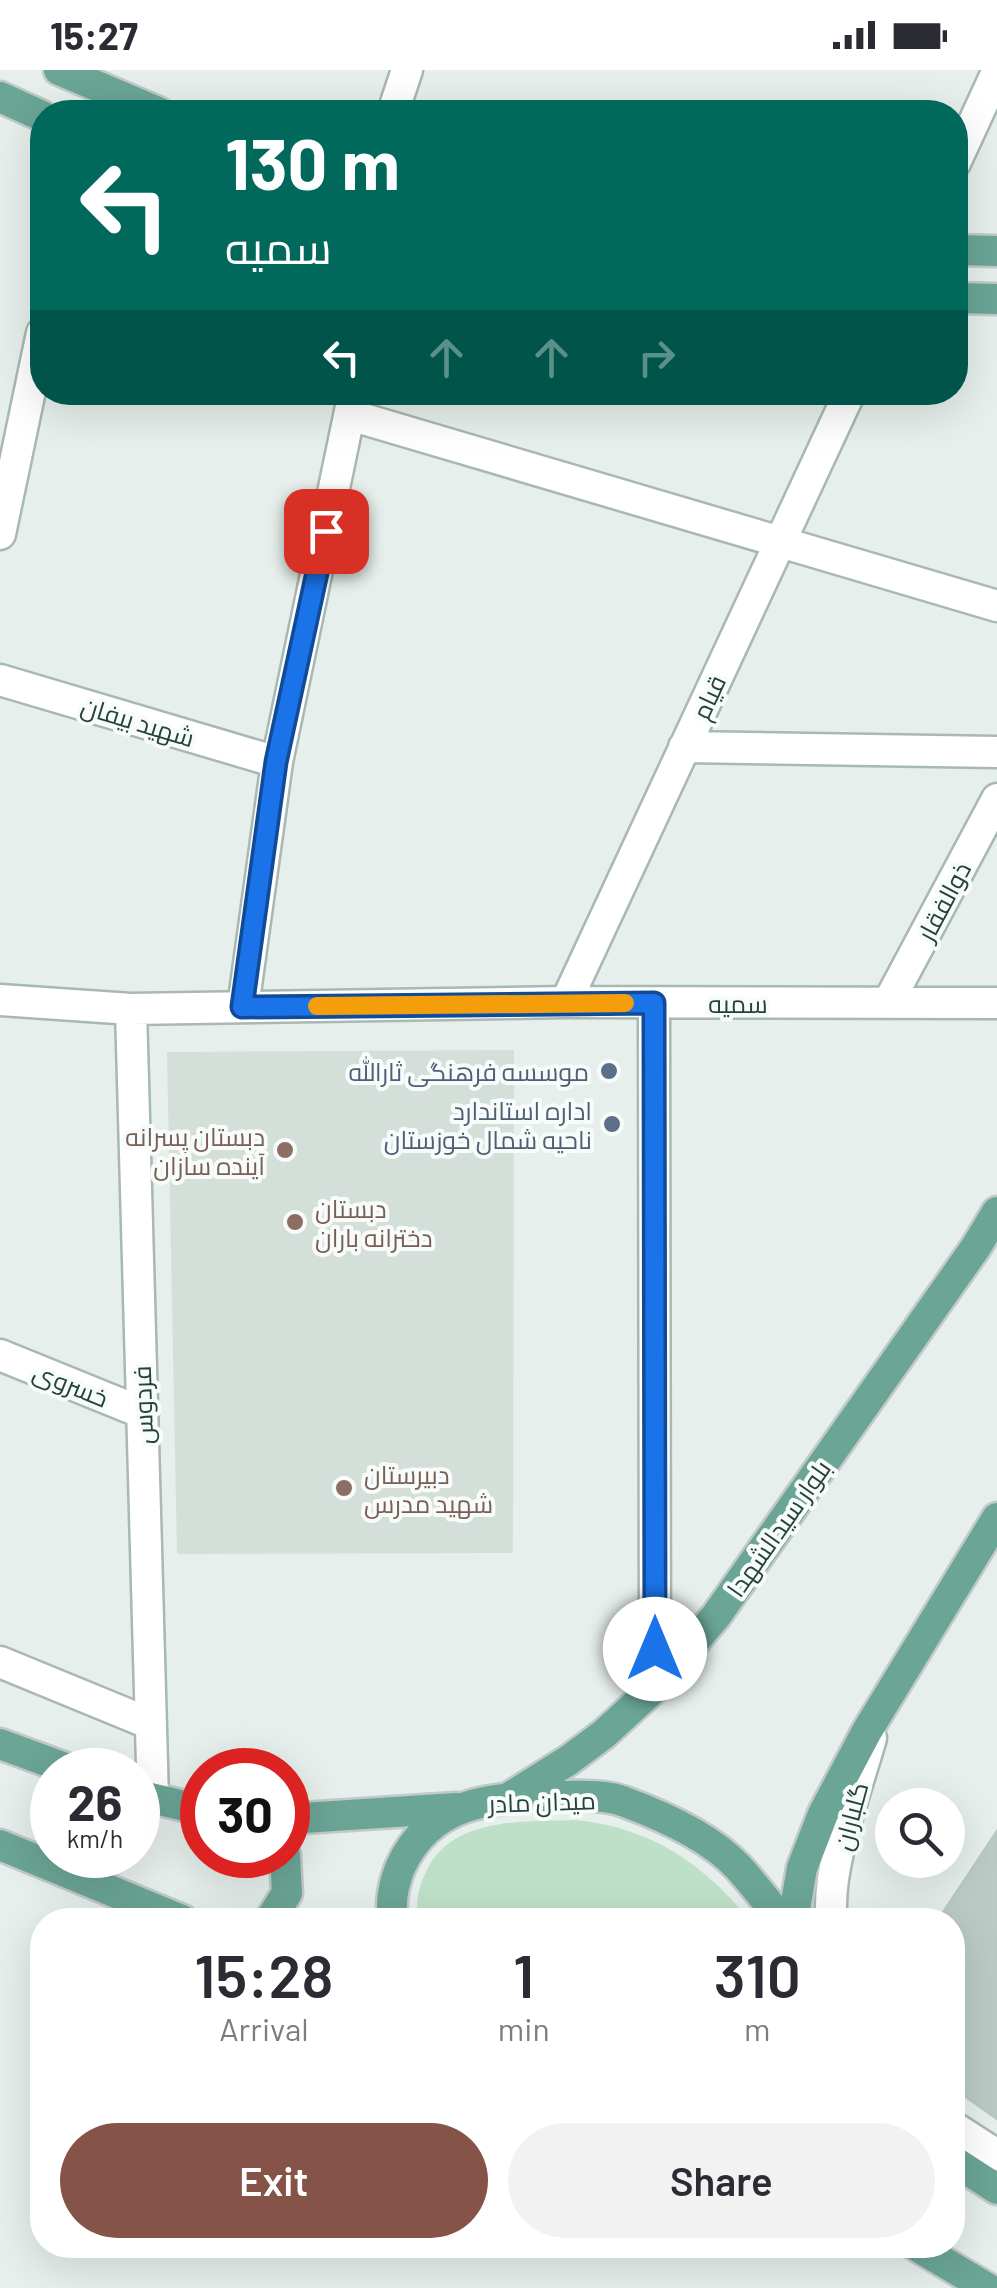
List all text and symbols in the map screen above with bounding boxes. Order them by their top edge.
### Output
text: 15:27 [50,12,138,58]
text: 130 m [225,120,400,204]
icon: left [60,140,190,270]
text: سمیه [225,219,332,273]
icon: left [314,330,369,385]
icon: ahead [419,330,474,385]
icon: ahead [524,330,579,385]
icon: right [629,330,684,385]
pin [284,489,369,574]
icon: arrive [299,504,354,559]
street label: قیام [685,670,735,726]
street label: شهید بیفان [77,690,198,753]
street label: ذوالفقار [909,856,977,948]
street label: سمیه [708,988,768,1018]
place label: موسسه فرهنگی ثارالله [348,1056,589,1087]
marker: موسسه فرهنگی ثارالله [598,1060,620,1082]
place label: اداره استاندارد ناحیه شمال خوزستان [384,1095,592,1155]
marker: اداره استاندارد ناحیه شمال خوزستان [601,1113,623,1135]
place label: دبستان پسرانه آینده سازان [125,1121,265,1181]
marker: دبستان پسرانه آینده سازان [274,1139,296,1161]
place label: دبستان دخترانه باران [315,1193,433,1253]
marker: دبستان دخترانه باران [284,1211,306,1233]
street label: خسروی [29,1355,113,1414]
street label: فردوس [126,1365,159,1445]
street label: بلوار سیدالشهدا [720,1454,837,1603]
place label: دبیرستان شهید مدرس [364,1459,493,1519]
marker: دبیرستان شهید مدرس [333,1477,355,1499]
position arrow [603,1597,707,1701]
speed limit sign: 30 [180,1748,310,1878]
text: 26 [68,1771,122,1831]
street label: گلباران [827,1779,874,1854]
street label: میدان مادر [486,1784,596,1819]
map controls [875,1788,965,1878]
button: search [875,1788,965,1878]
text: km/h [67,1823,123,1853]
text: 15:28 [194,1938,334,2010]
text: 1 [513,1938,534,2010]
text: 310 [714,1938,801,2010]
text: Arrival [219,2009,309,2047]
text: min [498,2009,550,2047]
text: m [744,2009,771,2047]
button: Exit [60,2123,488,2238]
button: Share [508,2123,935,2238]

